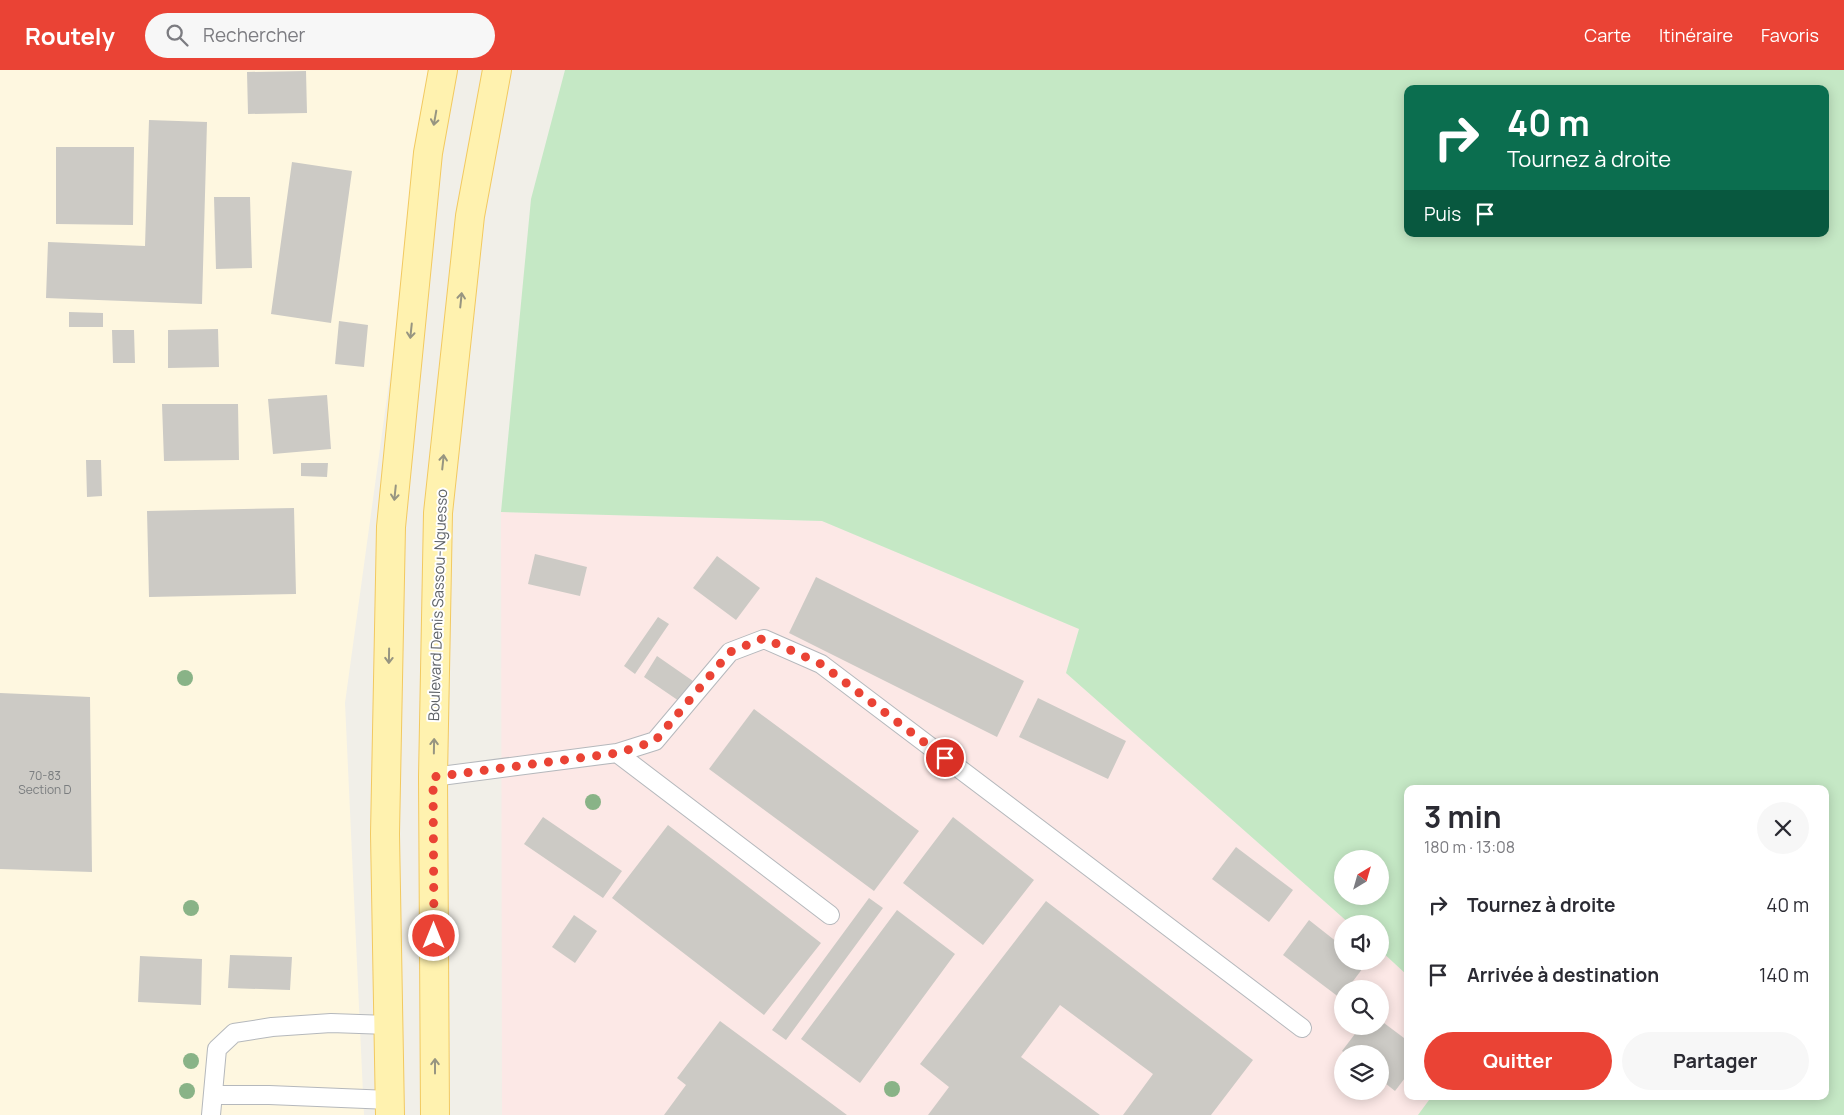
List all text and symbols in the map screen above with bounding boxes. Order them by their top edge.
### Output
search box [145,13,495,58]
text: Routely [25,19,115,52]
icon: search [163,21,191,49]
text: Rechercher [203,22,305,48]
text: Carte [1584,23,1631,47]
text: Itinéraire [1659,23,1733,47]
text: Favoris [1761,23,1819,47]
text: 40 m [1507,99,1590,147]
icon: right [1424,105,1489,170]
one-way arrow [429,110,439,126]
text: Tournez à droite [1507,144,1671,174]
icon: arrive [1471,200,1499,228]
text: Puis [1424,201,1461,227]
one-way arrow [456,292,466,308]
one-way arrow [406,323,415,339]
one-way arrow [438,454,448,470]
one-way arrow [390,485,400,501]
street label: Boulevard Denis Sassou-Nguesso [423,488,452,721]
one-way arrow [384,647,393,663]
pin [924,737,966,779]
one-way arrow [429,739,439,755]
icon: arrive [931,744,959,772]
house number: 70-83 Section D [18,767,72,798]
text: 3 min [1424,796,1502,837]
button: close [1757,802,1809,854]
text: 180 m · 13:08 [1424,836,1515,858]
north arrow [1334,850,1389,905]
map controls [1334,850,1389,1100]
icon: right [1424,891,1452,919]
text: Tournez à droite [1467,892,1615,918]
text: 40 m [1766,892,1809,918]
position arrow [407,909,459,961]
button: sound [1334,915,1389,970]
icon: arrive [1424,961,1452,989]
text: Arrivée à destination [1467,962,1659,988]
text: 140 m [1759,962,1809,988]
button: search [1334,980,1389,1035]
button: Quitter [1424,1032,1612,1090]
button: Partager [1622,1032,1809,1090]
button: layers [1334,1045,1389,1100]
one-way arrow [430,1059,440,1075]

